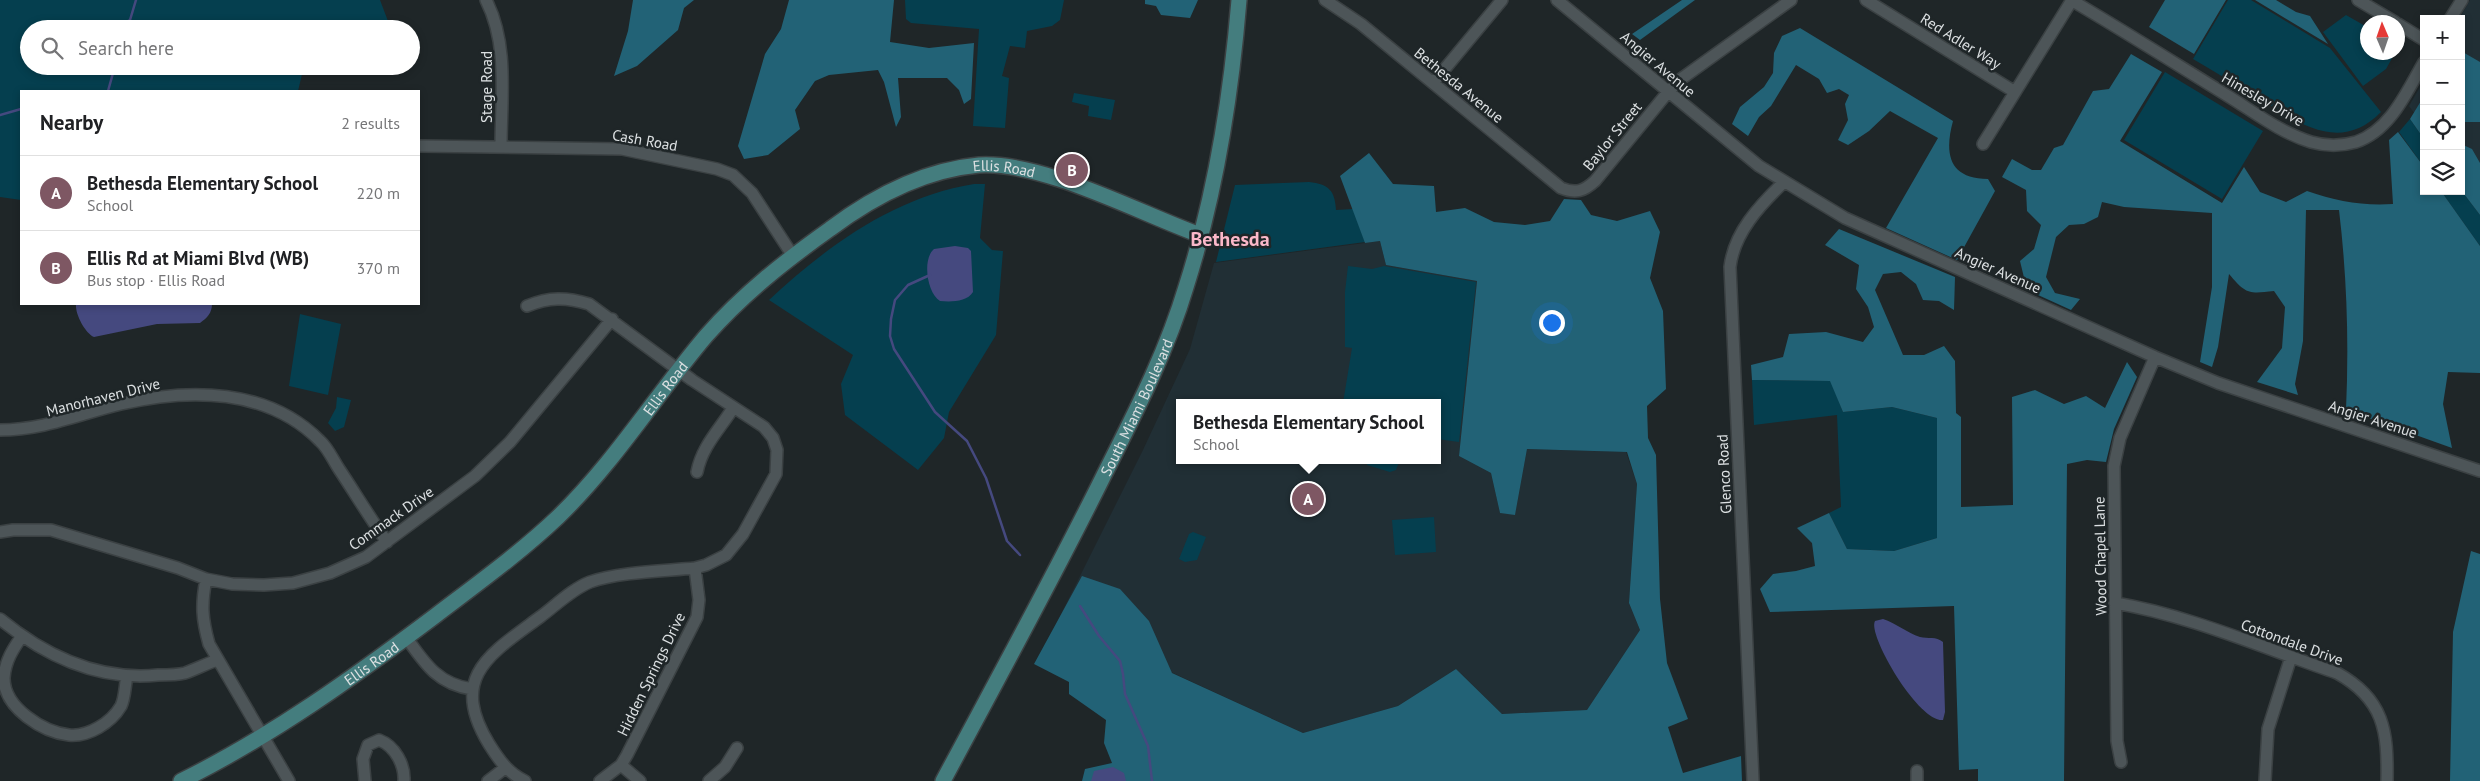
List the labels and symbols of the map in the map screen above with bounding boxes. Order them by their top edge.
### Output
street label: Red Adler Way [1917,9,2005,73]
north arrow [2360,15,2405,60]
street label: Angier Avenue [1617,27,1699,101]
street label: Bethesda Avenue [1410,43,1508,127]
street label: Stage Road [477,51,496,123]
street label: Hinesley Drive [2218,68,2308,130]
street label: Baylor Street [1578,98,1646,174]
street label: Cash Road [611,125,679,155]
pin: B [1056,151,1088,189]
street label: Ellis Road [972,155,1037,181]
district label: Bethesda [1190,226,1270,252]
street label: Angier Avenue [1952,243,2044,297]
your location [1539,310,1565,336]
street label: South Miami Boulevard [1096,336,1177,479]
street label: Ellis Road [638,357,692,419]
street label: Manorhaven Drive [44,374,162,420]
street label: Angier Avenue [2326,396,2420,442]
street label: Glenco Road [1712,434,1736,514]
pin: A [1292,480,1324,518]
street label: Commack Drive [345,482,437,554]
street label: Wood Chapel Lane [2089,496,2111,616]
street label: Hidden Springs Drive [613,609,689,739]
street label: Cottondale Drive [2238,615,2346,669]
street label: Ellis Road [340,637,402,689]

